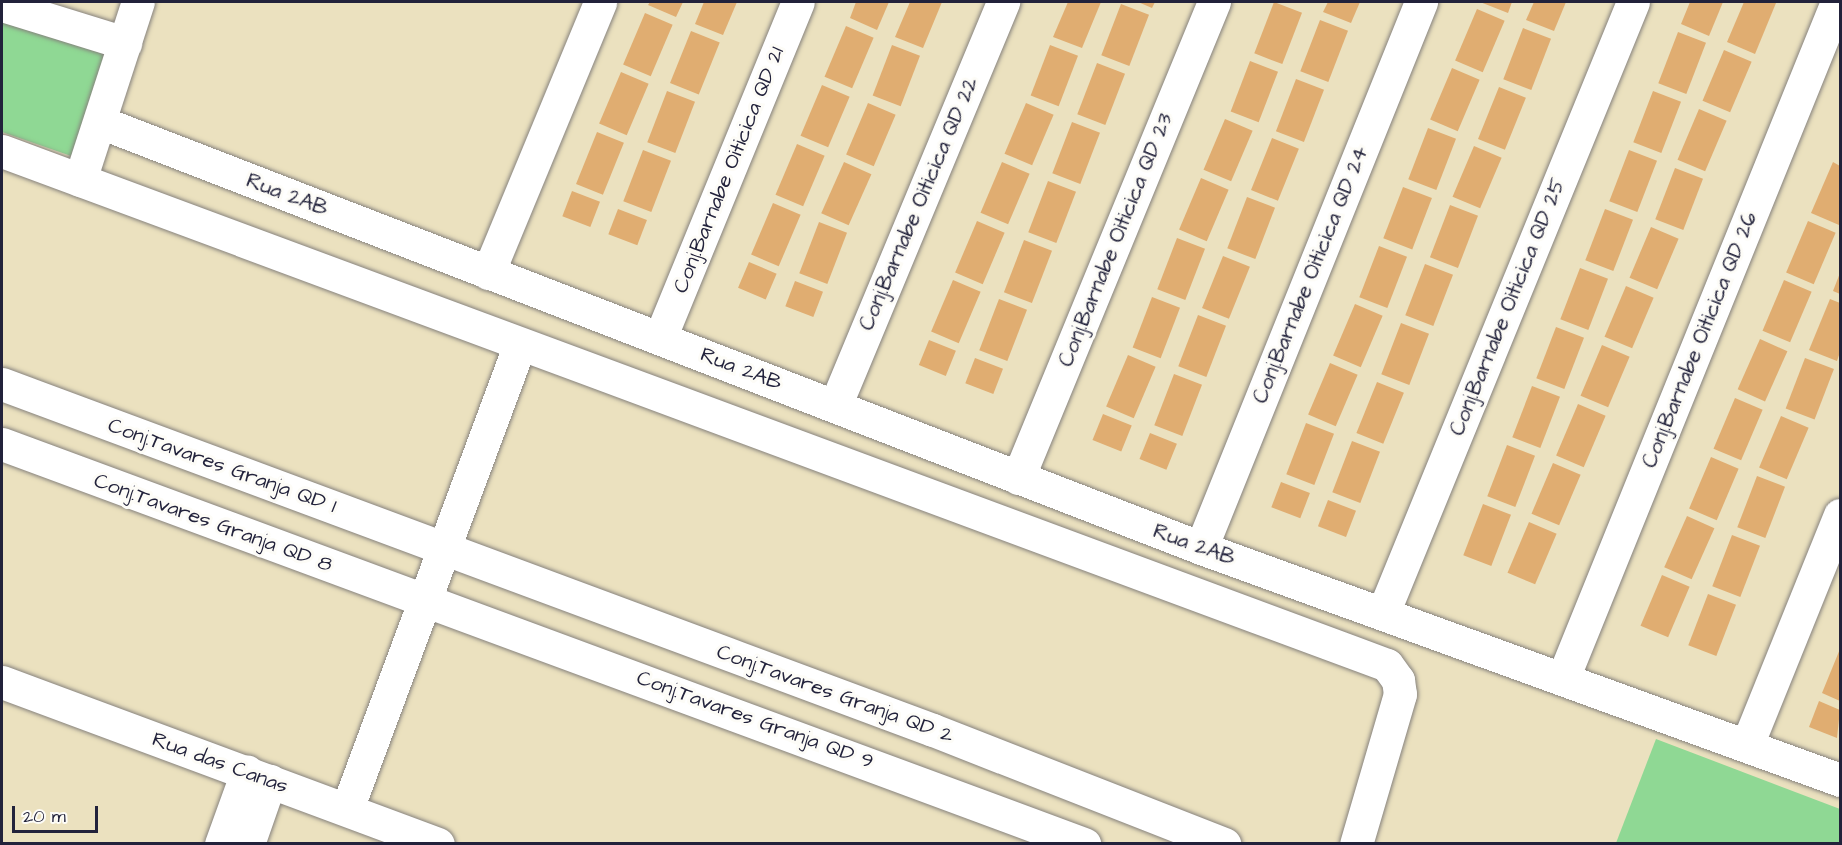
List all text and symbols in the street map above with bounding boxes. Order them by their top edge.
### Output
street label: Conj.Barnabe Oiticica QD 21 [668,43,790,297]
street label: Conj.Barnabe Oiticica QD 22 [854,74,984,334]
street label: Conj.Barnabe Oiticica QD 23 [1054,110,1178,370]
street label: Conj.Barnabe Oiticica QD 24 [1248,143,1374,407]
street label: Rua 2AB [243,168,331,222]
street label: Conj.Barnabe Oiticica QD 25 [1445,175,1571,439]
street label: Conj.Barnabe Oiticica QD 26 [1637,208,1763,472]
street label: Rua 2AB [697,342,785,396]
street label: Conj.Tavares Granja QD 1 [104,413,340,519]
street label: Conj.Tavares Granja QD 8 [90,468,336,578]
street label: Rua 2AB [1150,519,1238,571]
street label: Conj.Tavares Granja QD 2 [713,639,957,749]
street label: Conj.Tavares Granja QD 9 [633,665,877,775]
street label: Rua das Canas [149,727,291,799]
scale bar [15,794,100,832]
text: 20 m [23,804,66,829]

